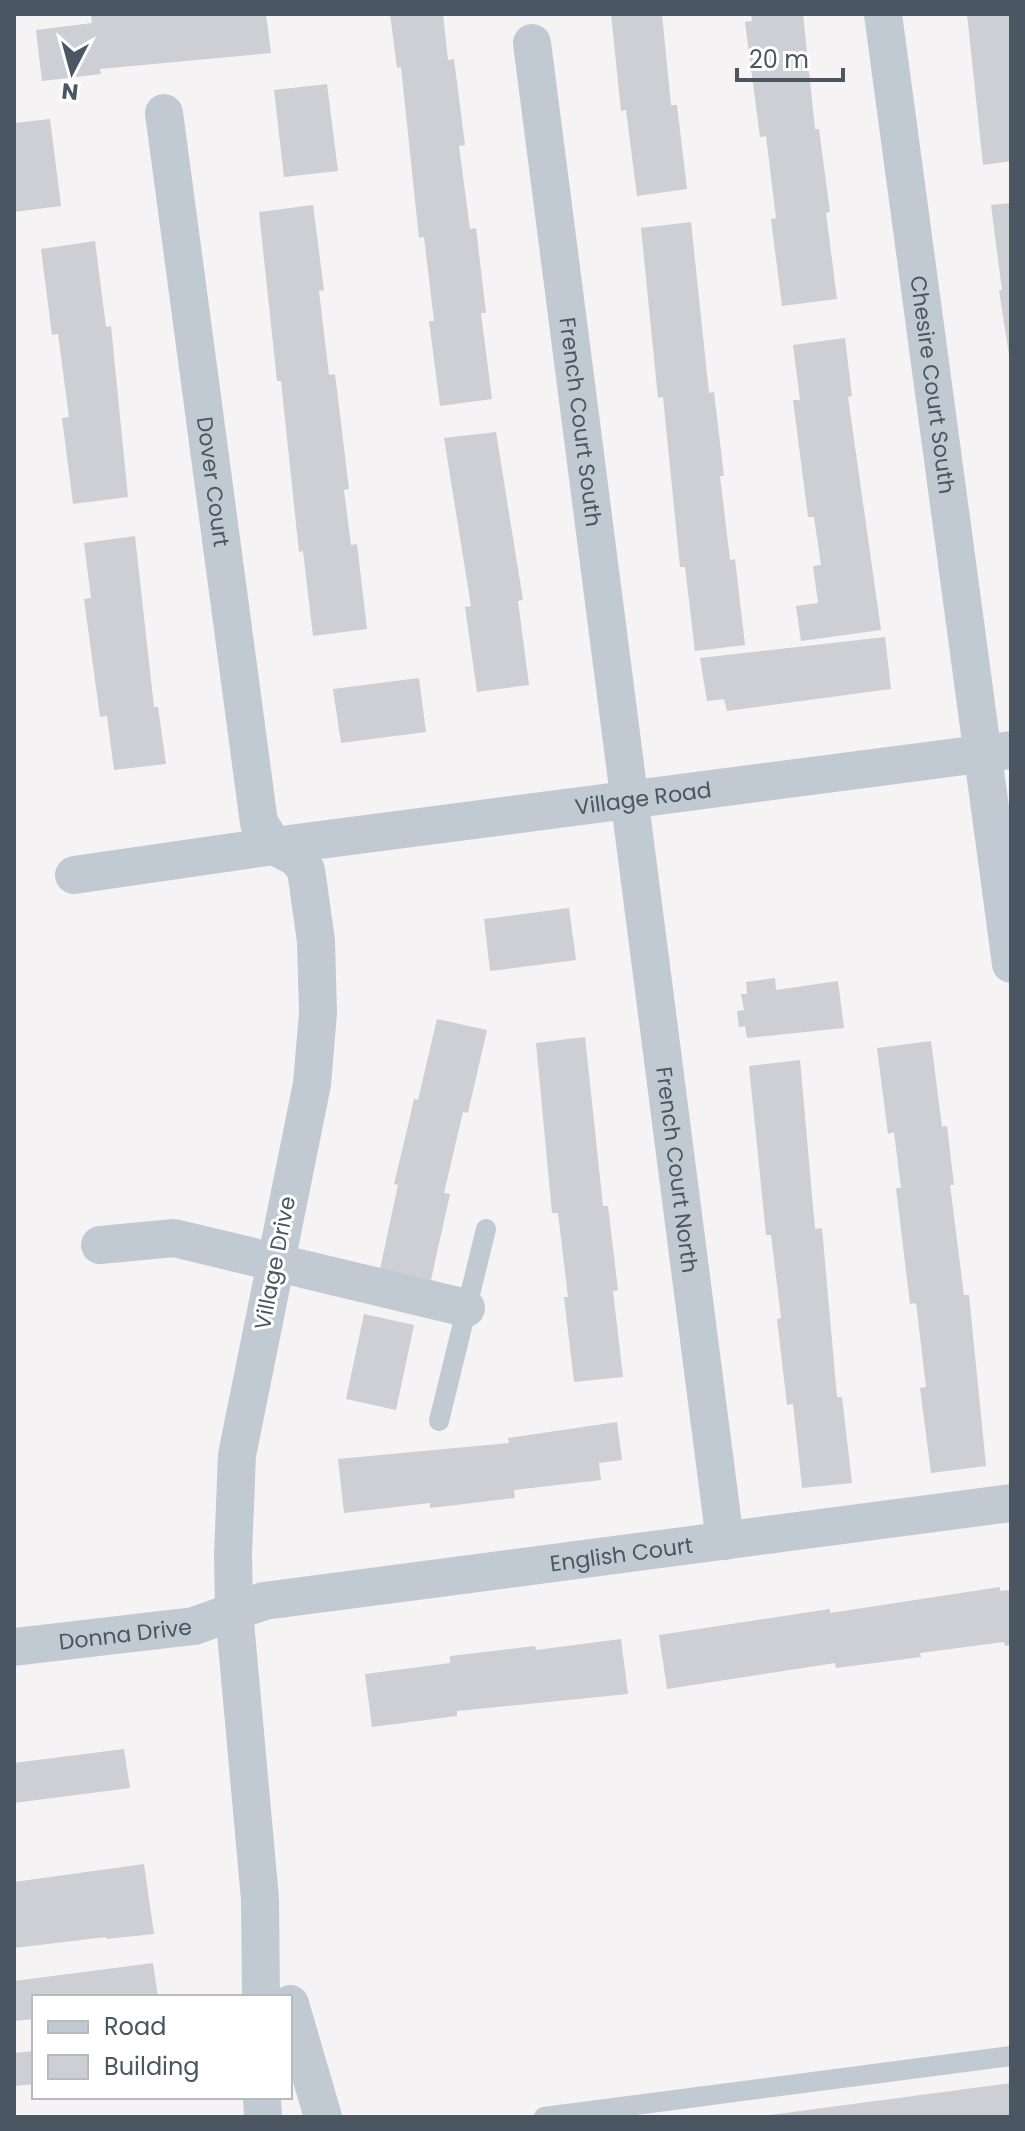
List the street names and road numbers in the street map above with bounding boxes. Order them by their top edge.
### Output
street label: Chesire Court South [903,274,963,496]
street label: French Court South [552,315,610,528]
street label: Dover Court [189,415,237,549]
street label: Village Road [573,774,713,822]
street label: French Court North [649,1065,706,1275]
street label: Village Drive [247,1194,303,1332]
street label: English Court [548,1529,695,1579]
street label: Donna Drive [57,1611,193,1657]

